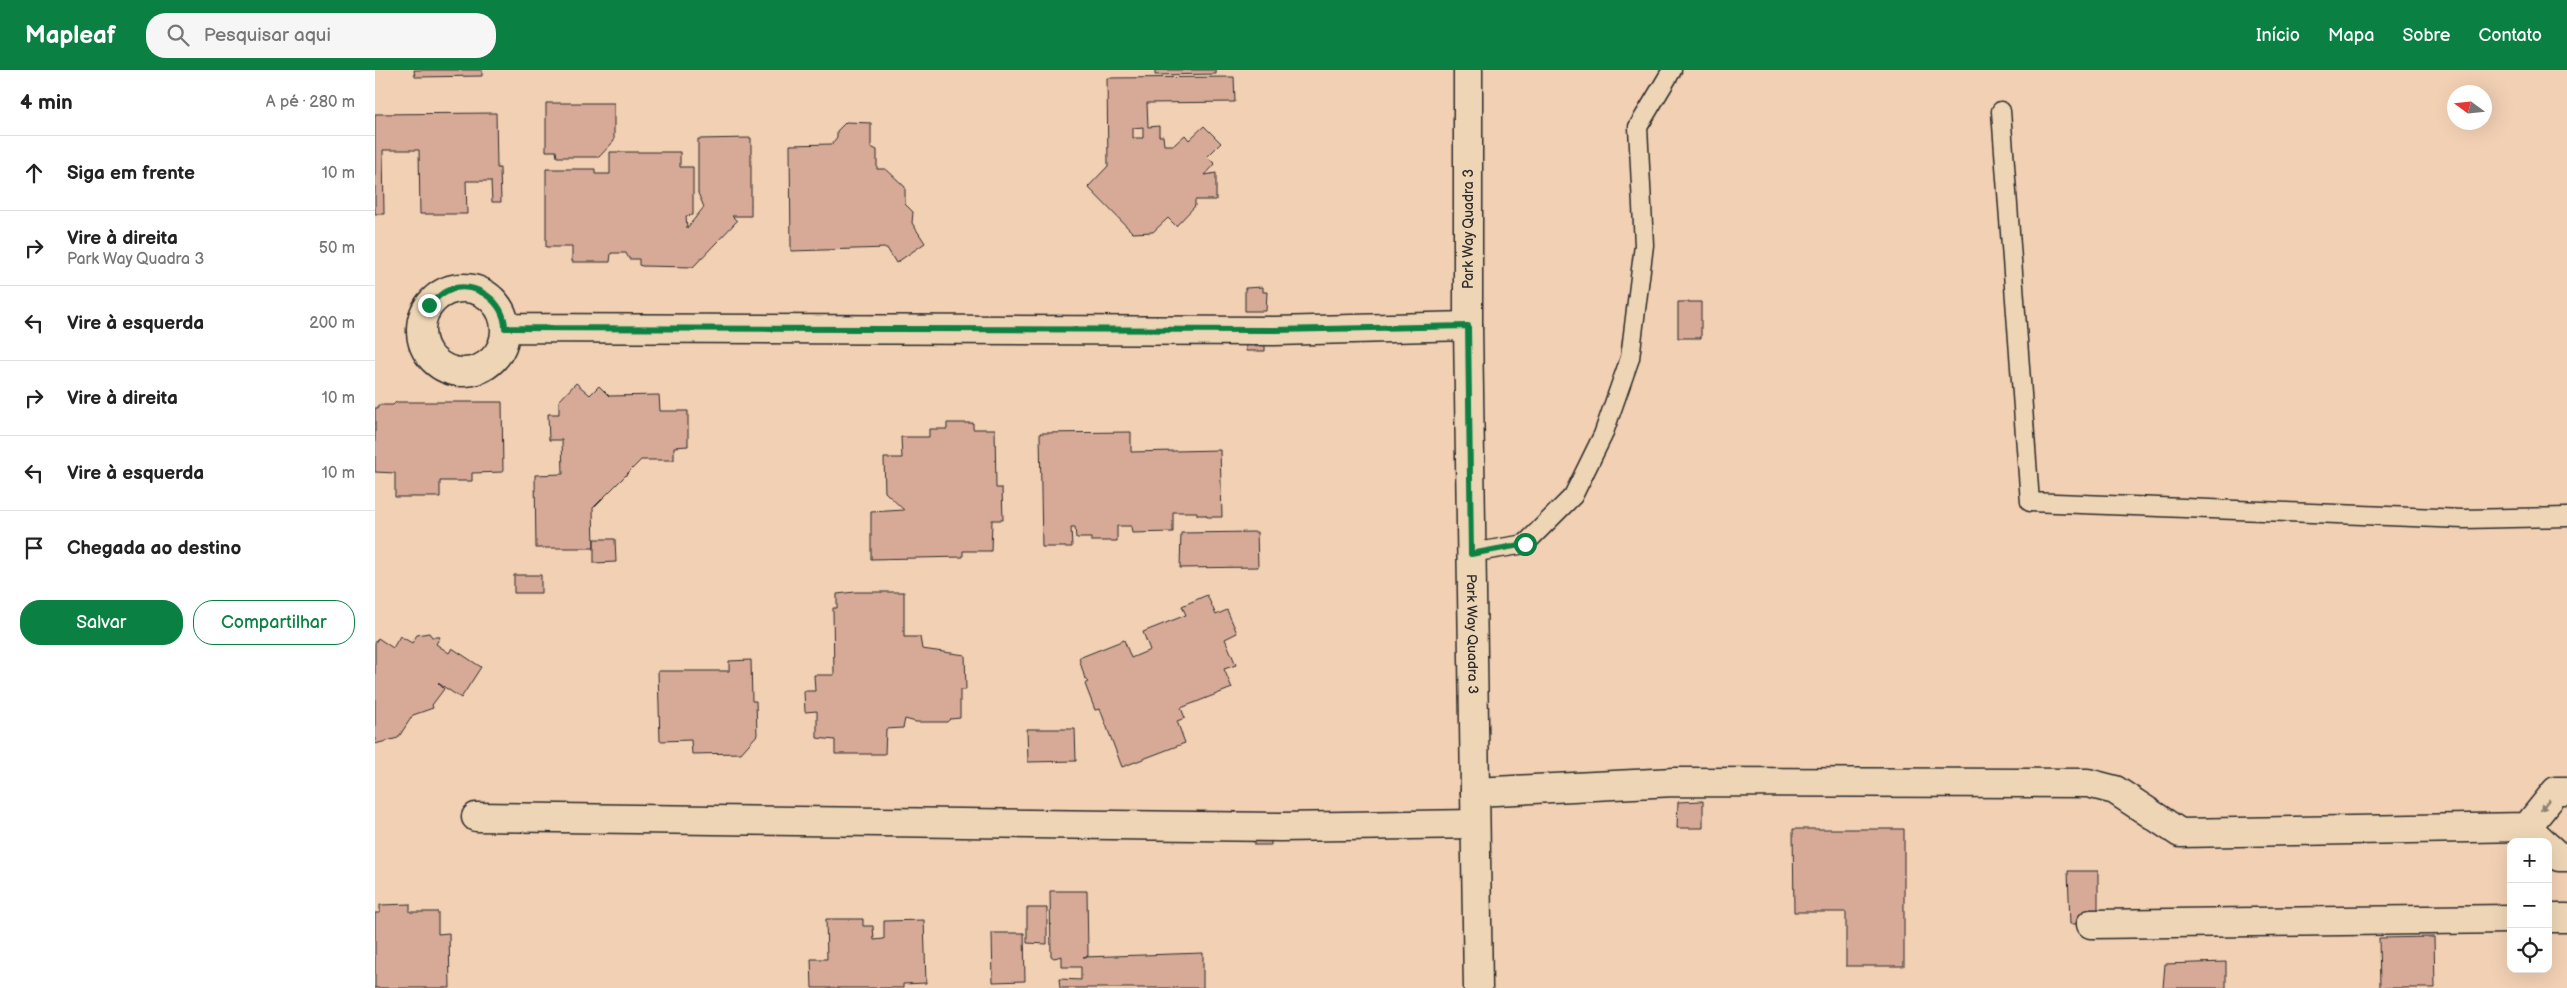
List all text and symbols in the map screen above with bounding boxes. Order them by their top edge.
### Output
search box [146,13,496,58]
text: Mapleaf [25,21,116,50]
icon: search [164,21,192,49]
text: Pesquisar aqui [204,24,331,47]
text: Início [2256,25,2300,46]
text: Mapa [2328,25,2374,46]
text: Sobre [2402,25,2450,46]
text: Contato [2478,25,2542,46]
north arrow [2447,85,2492,130]
text: 4 min [20,90,73,115]
text: A pé · 280 m [266,93,355,112]
icon: ahead [20,159,48,187]
text: Siga em frente [67,162,195,185]
text: 10 m [322,164,355,183]
street label: Park Way Quadra 3 [1460,169,1477,289]
text: Vire à direita [67,227,178,250]
icon: right [20,234,48,262]
text: 50 m [319,239,355,258]
text: Park Way Quadra 3 [67,250,204,269]
route end [418,294,441,317]
icon: left [20,309,48,337]
text: Vire à esquerda [67,312,204,335]
text: 200 m [309,314,355,333]
icon: right [20,384,48,412]
text: Vire à direita [67,387,178,410]
text: 10 m [322,389,355,408]
icon: left [20,459,48,487]
text: Vire à esquerda [67,462,204,485]
text: 10 m [322,464,355,483]
route start [1514,533,1537,556]
icon: arrive [20,534,48,562]
text: Chegada ao destino [67,537,241,560]
street label: Park Way Quadra 3 [1463,574,1482,694]
button: Salvar [20,600,183,645]
button: Compartilhar [193,600,355,645]
one-way arrow [2540,798,2550,812]
map controls [2507,838,2552,973]
button: + [2507,838,2552,883]
button: − [2507,883,2552,928]
button: locate [2507,928,2552,973]

